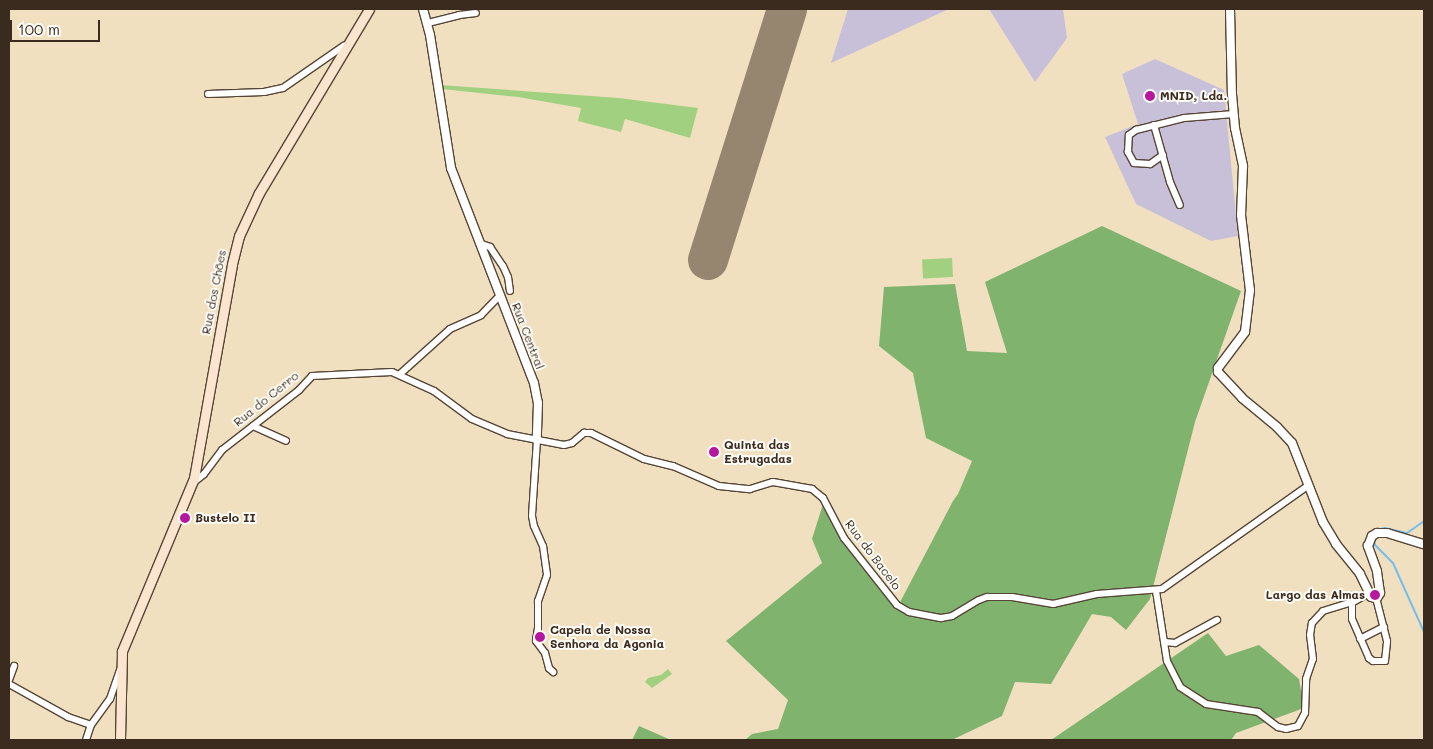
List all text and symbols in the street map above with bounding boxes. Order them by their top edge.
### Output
scale bar [12,10,102,42]
text: 100 m [18,19,60,39]
place label: MNID, Lda. [1160,89,1227,103]
marker: MNID, Lda. [1144,90,1156,102]
street label: Rua dos Chões [199,249,229,335]
street label: Rua Central [509,301,547,371]
street label: Rua do Cerro [231,368,301,430]
place label: Quinta das Estrugadas [724,438,792,466]
marker: Quinta das Estrugadas [708,446,720,458]
place label: Bustelo II [195,511,256,525]
marker: Bustelo II [179,512,191,524]
street label: Rua do Bacelo [842,517,904,593]
place label: Largo das Almas [1266,588,1365,602]
marker: Largo das Almas [1369,589,1381,601]
place label: Capela de Nossa Senhora da Agonia [550,623,664,651]
marker: Capela de Nossa Senhora da Agonia [534,631,546,643]

